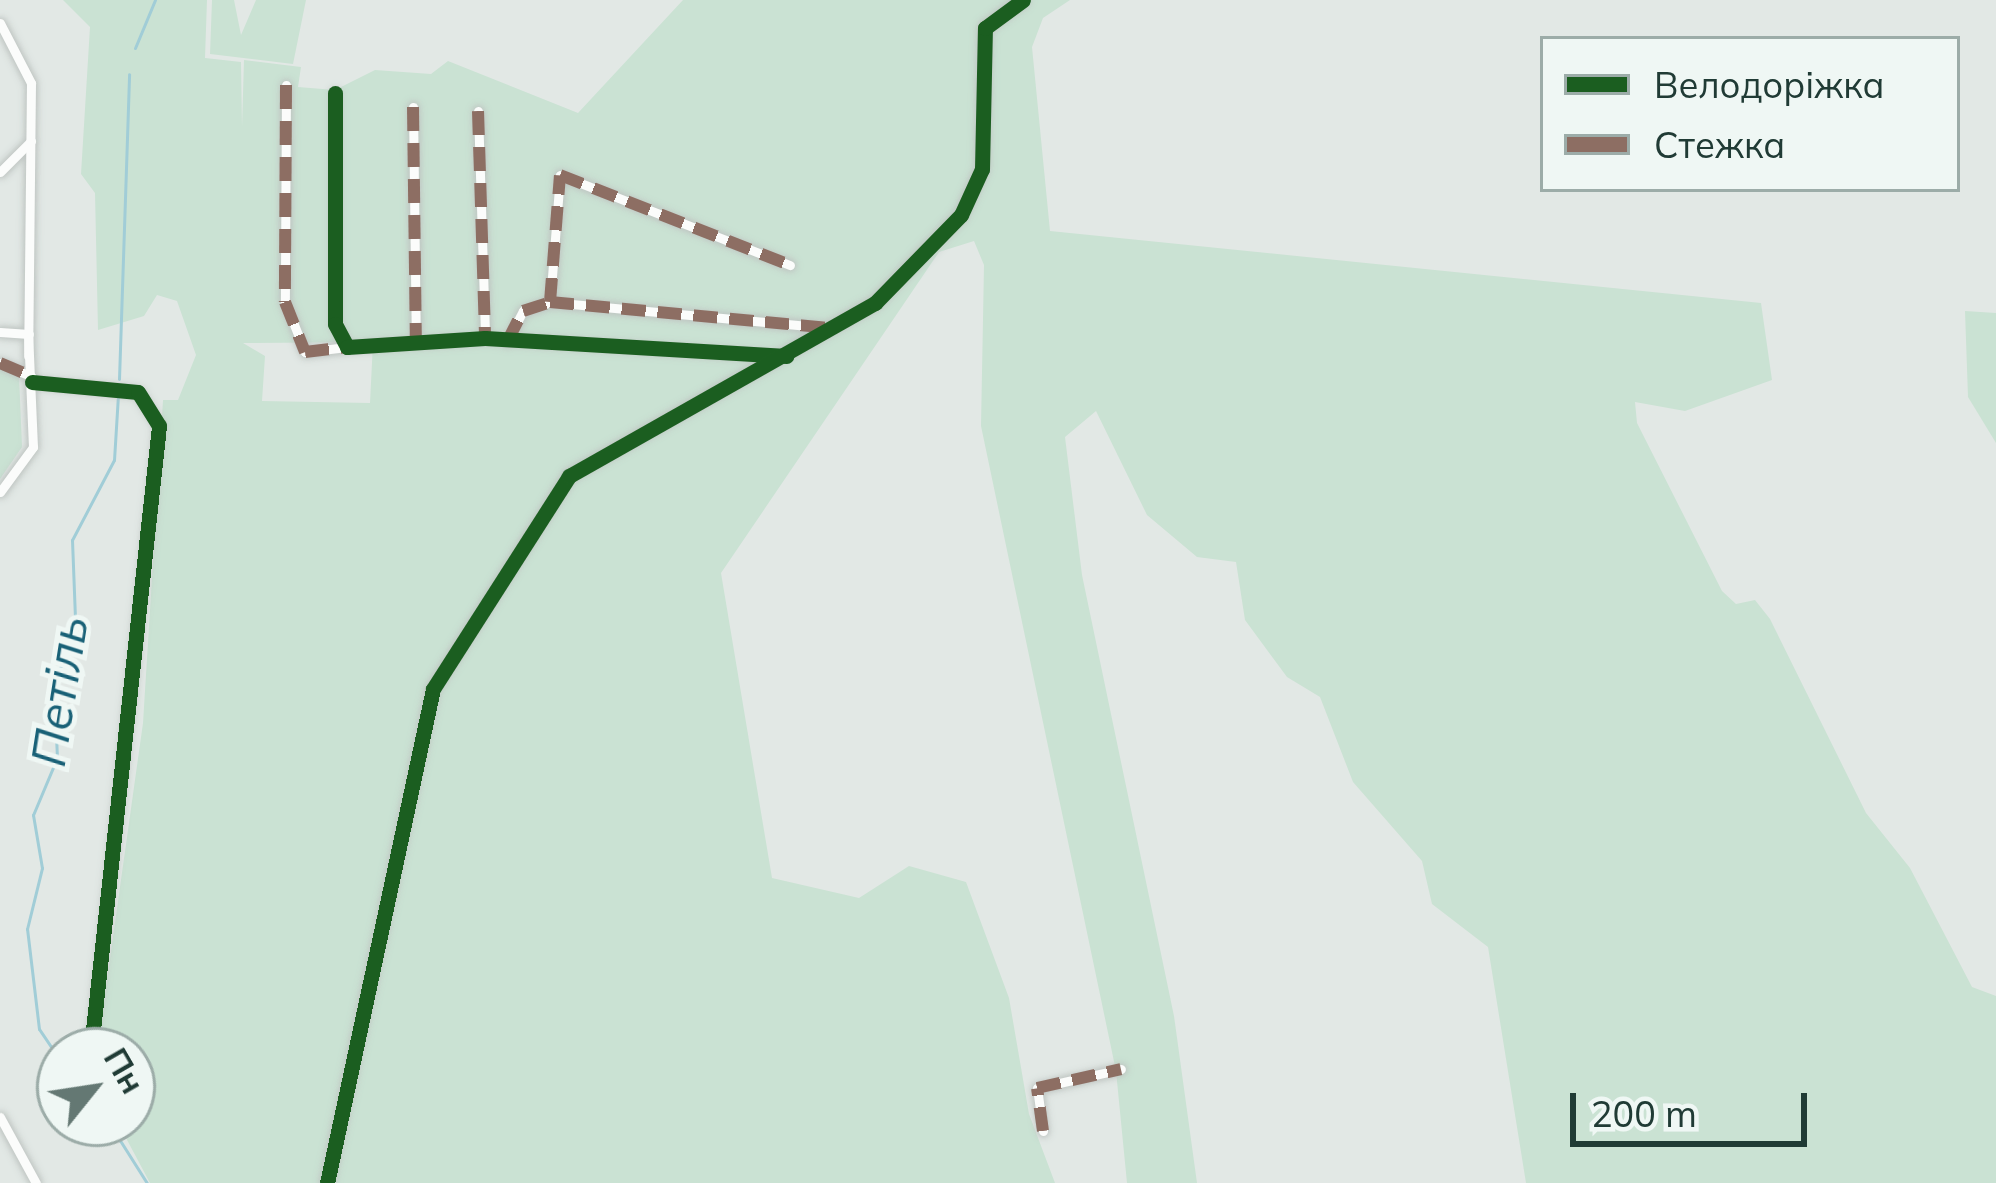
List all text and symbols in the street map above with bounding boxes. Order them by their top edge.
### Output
legend [1540,36,1960,192]
text: Велодоріжка [1654,62,1885,107]
text: Стежка [1654,122,1785,167]
water label: Петіль [19,612,99,770]
north arrow [36,1027,156,1147]
text: Пн [96,1040,154,1100]
scale bar [1576,1069,1813,1143]
text: 200 m [1591,1091,1697,1136]

